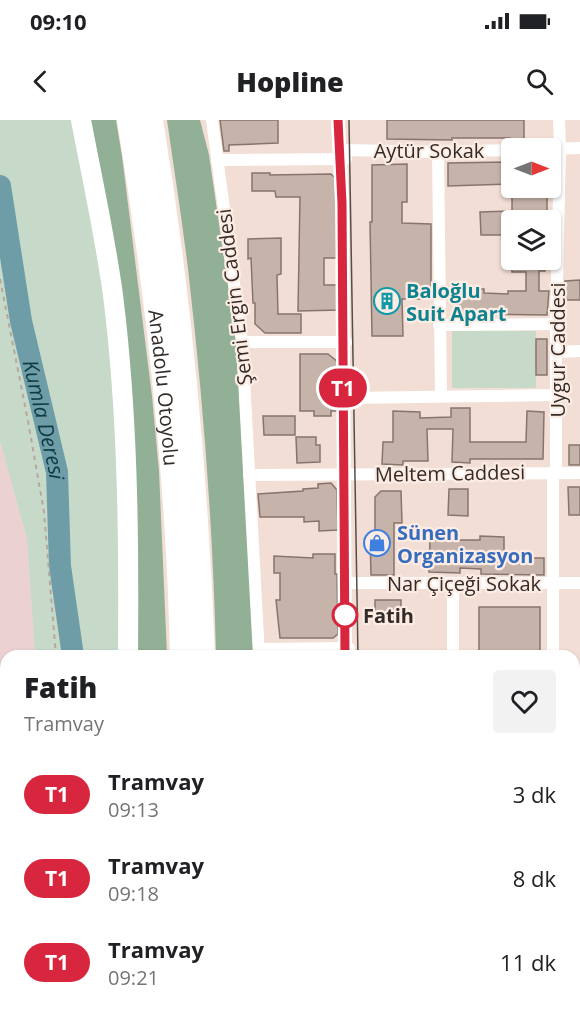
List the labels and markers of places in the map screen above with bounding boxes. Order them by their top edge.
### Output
place label: Baloğlu Suit Apart [406,277,507,327]
building icon: Baloğlu Suit Apart [372,286,402,316]
place label: Sünen Organizasyon [397,519,533,569]
shop icon: Sünen Organizasyon [362,528,392,558]
marker: Fatih [332,602,358,628]
place label: Fatih [363,602,414,629]

